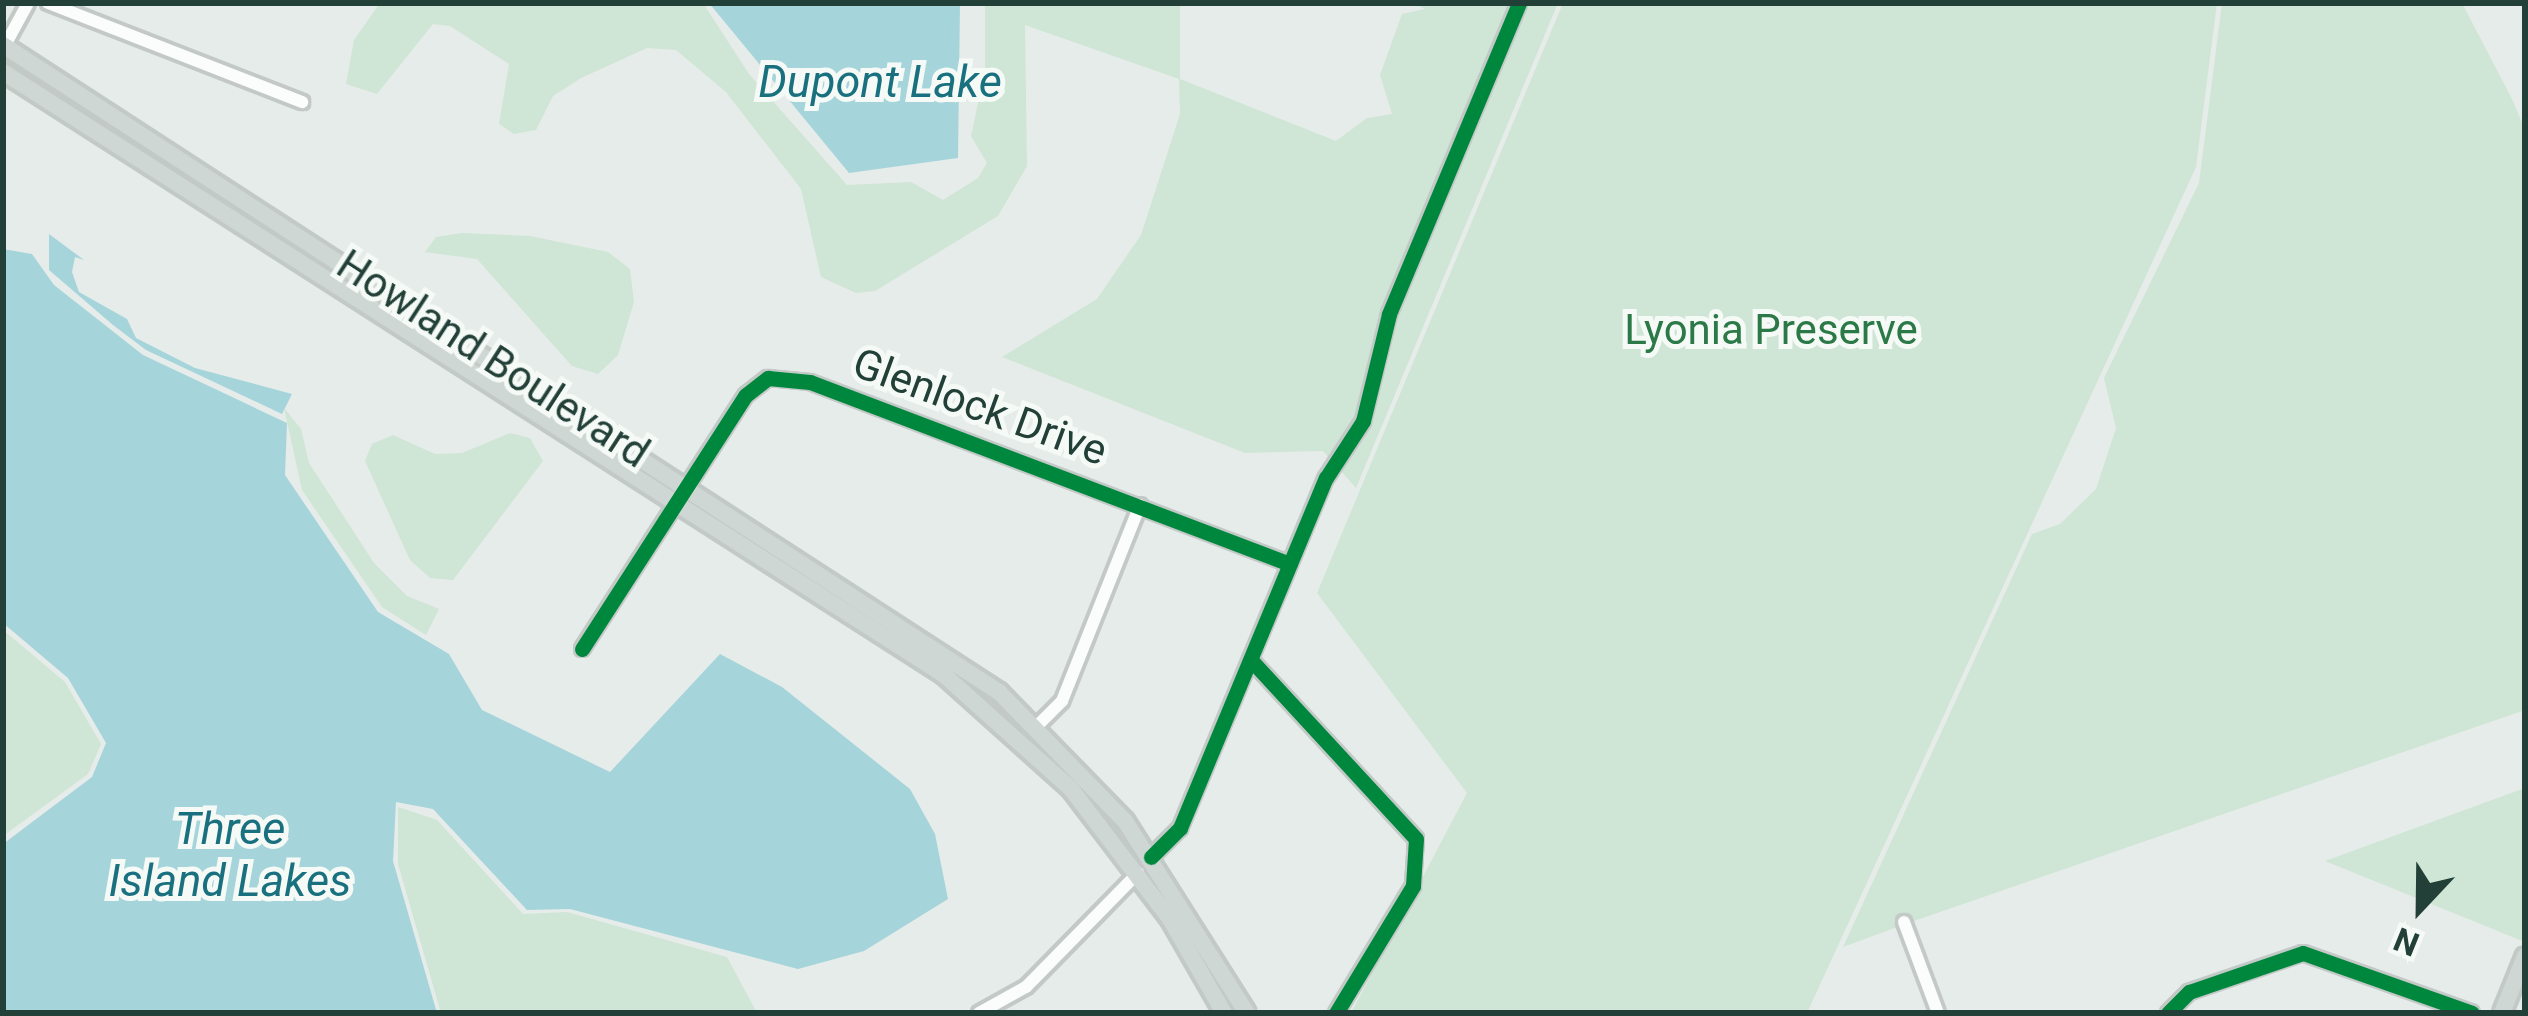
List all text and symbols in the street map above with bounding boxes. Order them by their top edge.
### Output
water label: Dupont Lake [758,55,1002,109]
street label: Howland Boulevard [328,239,658,479]
park label: Lyonia Preserve [1624,305,1918,355]
street label: Glenlock Drive [846,338,1114,476]
water label: Three Island Lakes [108,802,352,908]
north arrow [2360,848,2480,968]
text: N [2388,919,2424,964]

